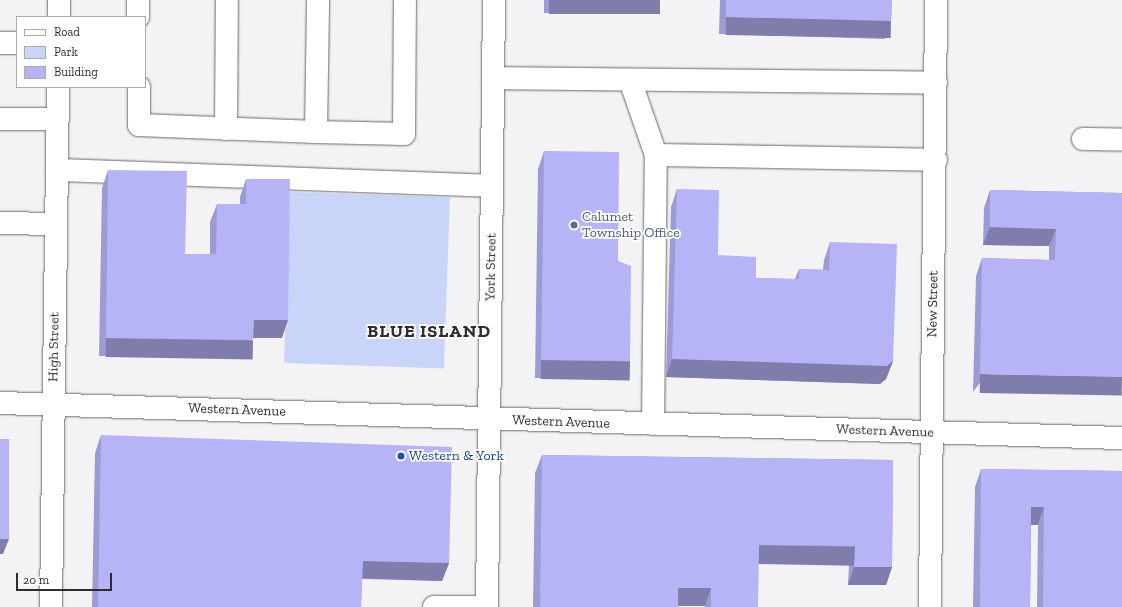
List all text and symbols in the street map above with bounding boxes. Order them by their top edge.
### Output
legend [16,16,146,88]
text: Road [54,25,80,39]
text: Park [54,45,78,59]
text: Building [54,65,98,79]
place label: Calumet Township Office [582,209,680,242]
marker: Calumet Township Office [569,220,579,230]
street label: York Street [482,233,500,301]
street label: New Street [924,270,942,338]
street label: High Street [45,312,63,382]
district label: BLUE ISLAND [367,320,491,342]
street label: Western Avenue [188,400,286,420]
street label: Western Avenue [512,412,610,432]
street label: Western Avenue [836,421,934,441]
place label: Western & York [409,448,504,464]
marker: Western & York [396,451,406,461]
scale bar [18,565,114,591]
text: 20 m [23,573,49,587]

